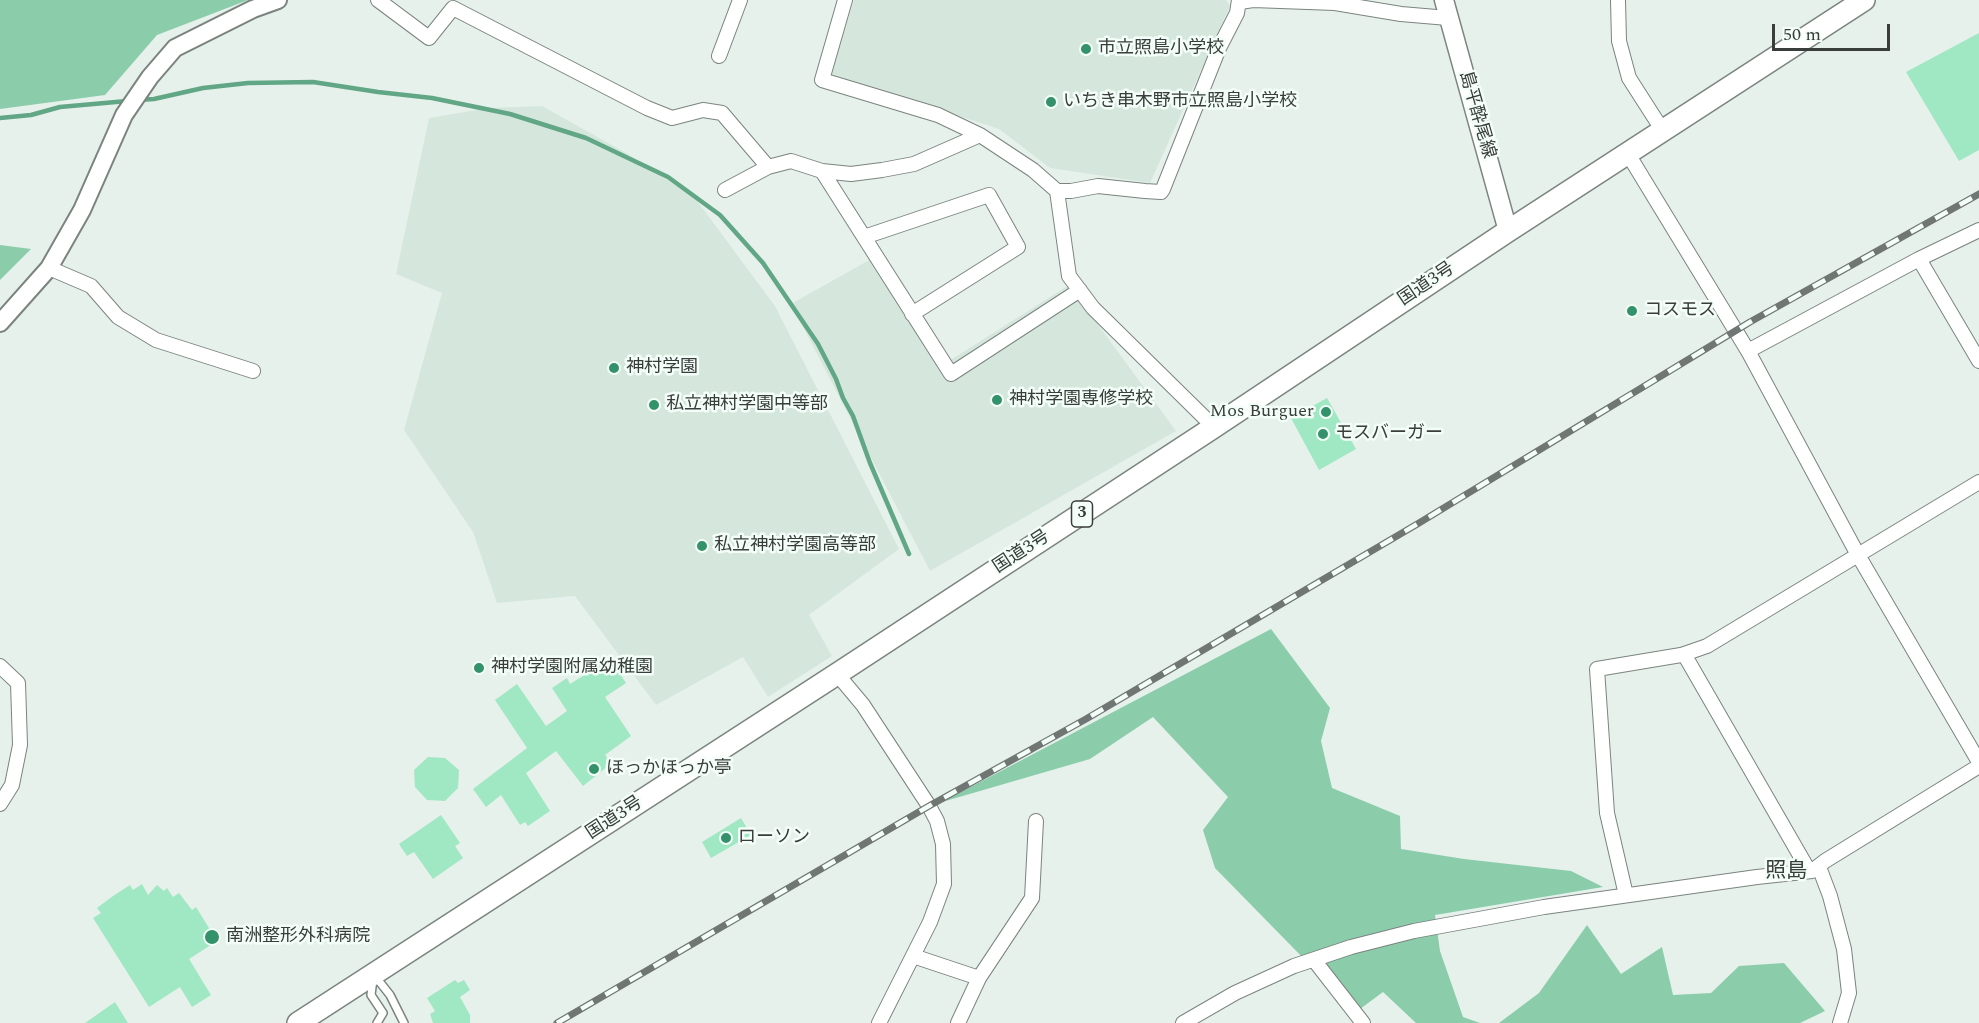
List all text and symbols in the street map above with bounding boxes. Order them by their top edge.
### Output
scale bar [1775,12,1894,50]
text: 50 m [1783,21,1821,48]
place label: 市立照島小学校 [1098,38,1224,60]
marker: 市立照島小学校 [1079,42,1093,56]
street label: 島平酔尾線 [1453,69,1499,161]
place label: いちき串木野市立照島小学校 [1063,91,1297,113]
marker: いちき串木野市立照島小学校 [1044,95,1058,109]
street label: 国道3号 [1395,258,1459,312]
place label: コスモス [1644,300,1716,322]
marker: コスモス [1625,304,1639,318]
place label: 神村学園 [626,357,698,379]
marker: 神村学園 [607,361,621,375]
place label: 神村学園専修学校 [1009,389,1153,411]
marker: 神村学園専修学校 [990,393,1004,407]
place label: 私立神村学園中等部 [666,394,828,416]
marker: 私立神村学園中等部 [647,398,661,412]
place label: Mos Burguer [1210,401,1314,423]
marker: Mos Burguer [1319,405,1333,419]
place label: モスバーガー [1335,423,1443,445]
marker: モスバーガー [1316,427,1330,441]
road number: 3 [1072,501,1092,527]
street label: 国道3号 [990,527,1054,579]
place label: 私立神村学園高等部 [714,535,876,557]
marker: 私立神村学園高等部 [695,539,709,553]
place label: 神村学園附属幼稚園 [491,657,653,679]
marker: 神村学園附属幼稚園 [472,661,486,675]
place label: ほっかほっか亭 [606,758,732,780]
marker: ほっかほっか亭 [587,762,601,776]
street label: 国道3号 [583,793,647,845]
place label: ローソン [738,827,810,849]
marker: ローソン [719,831,733,845]
district label: 照島 [1765,860,1807,886]
place label: 南洲整形外科病院 [226,926,370,948]
marker: 南洲整形外科病院 [203,928,221,946]

